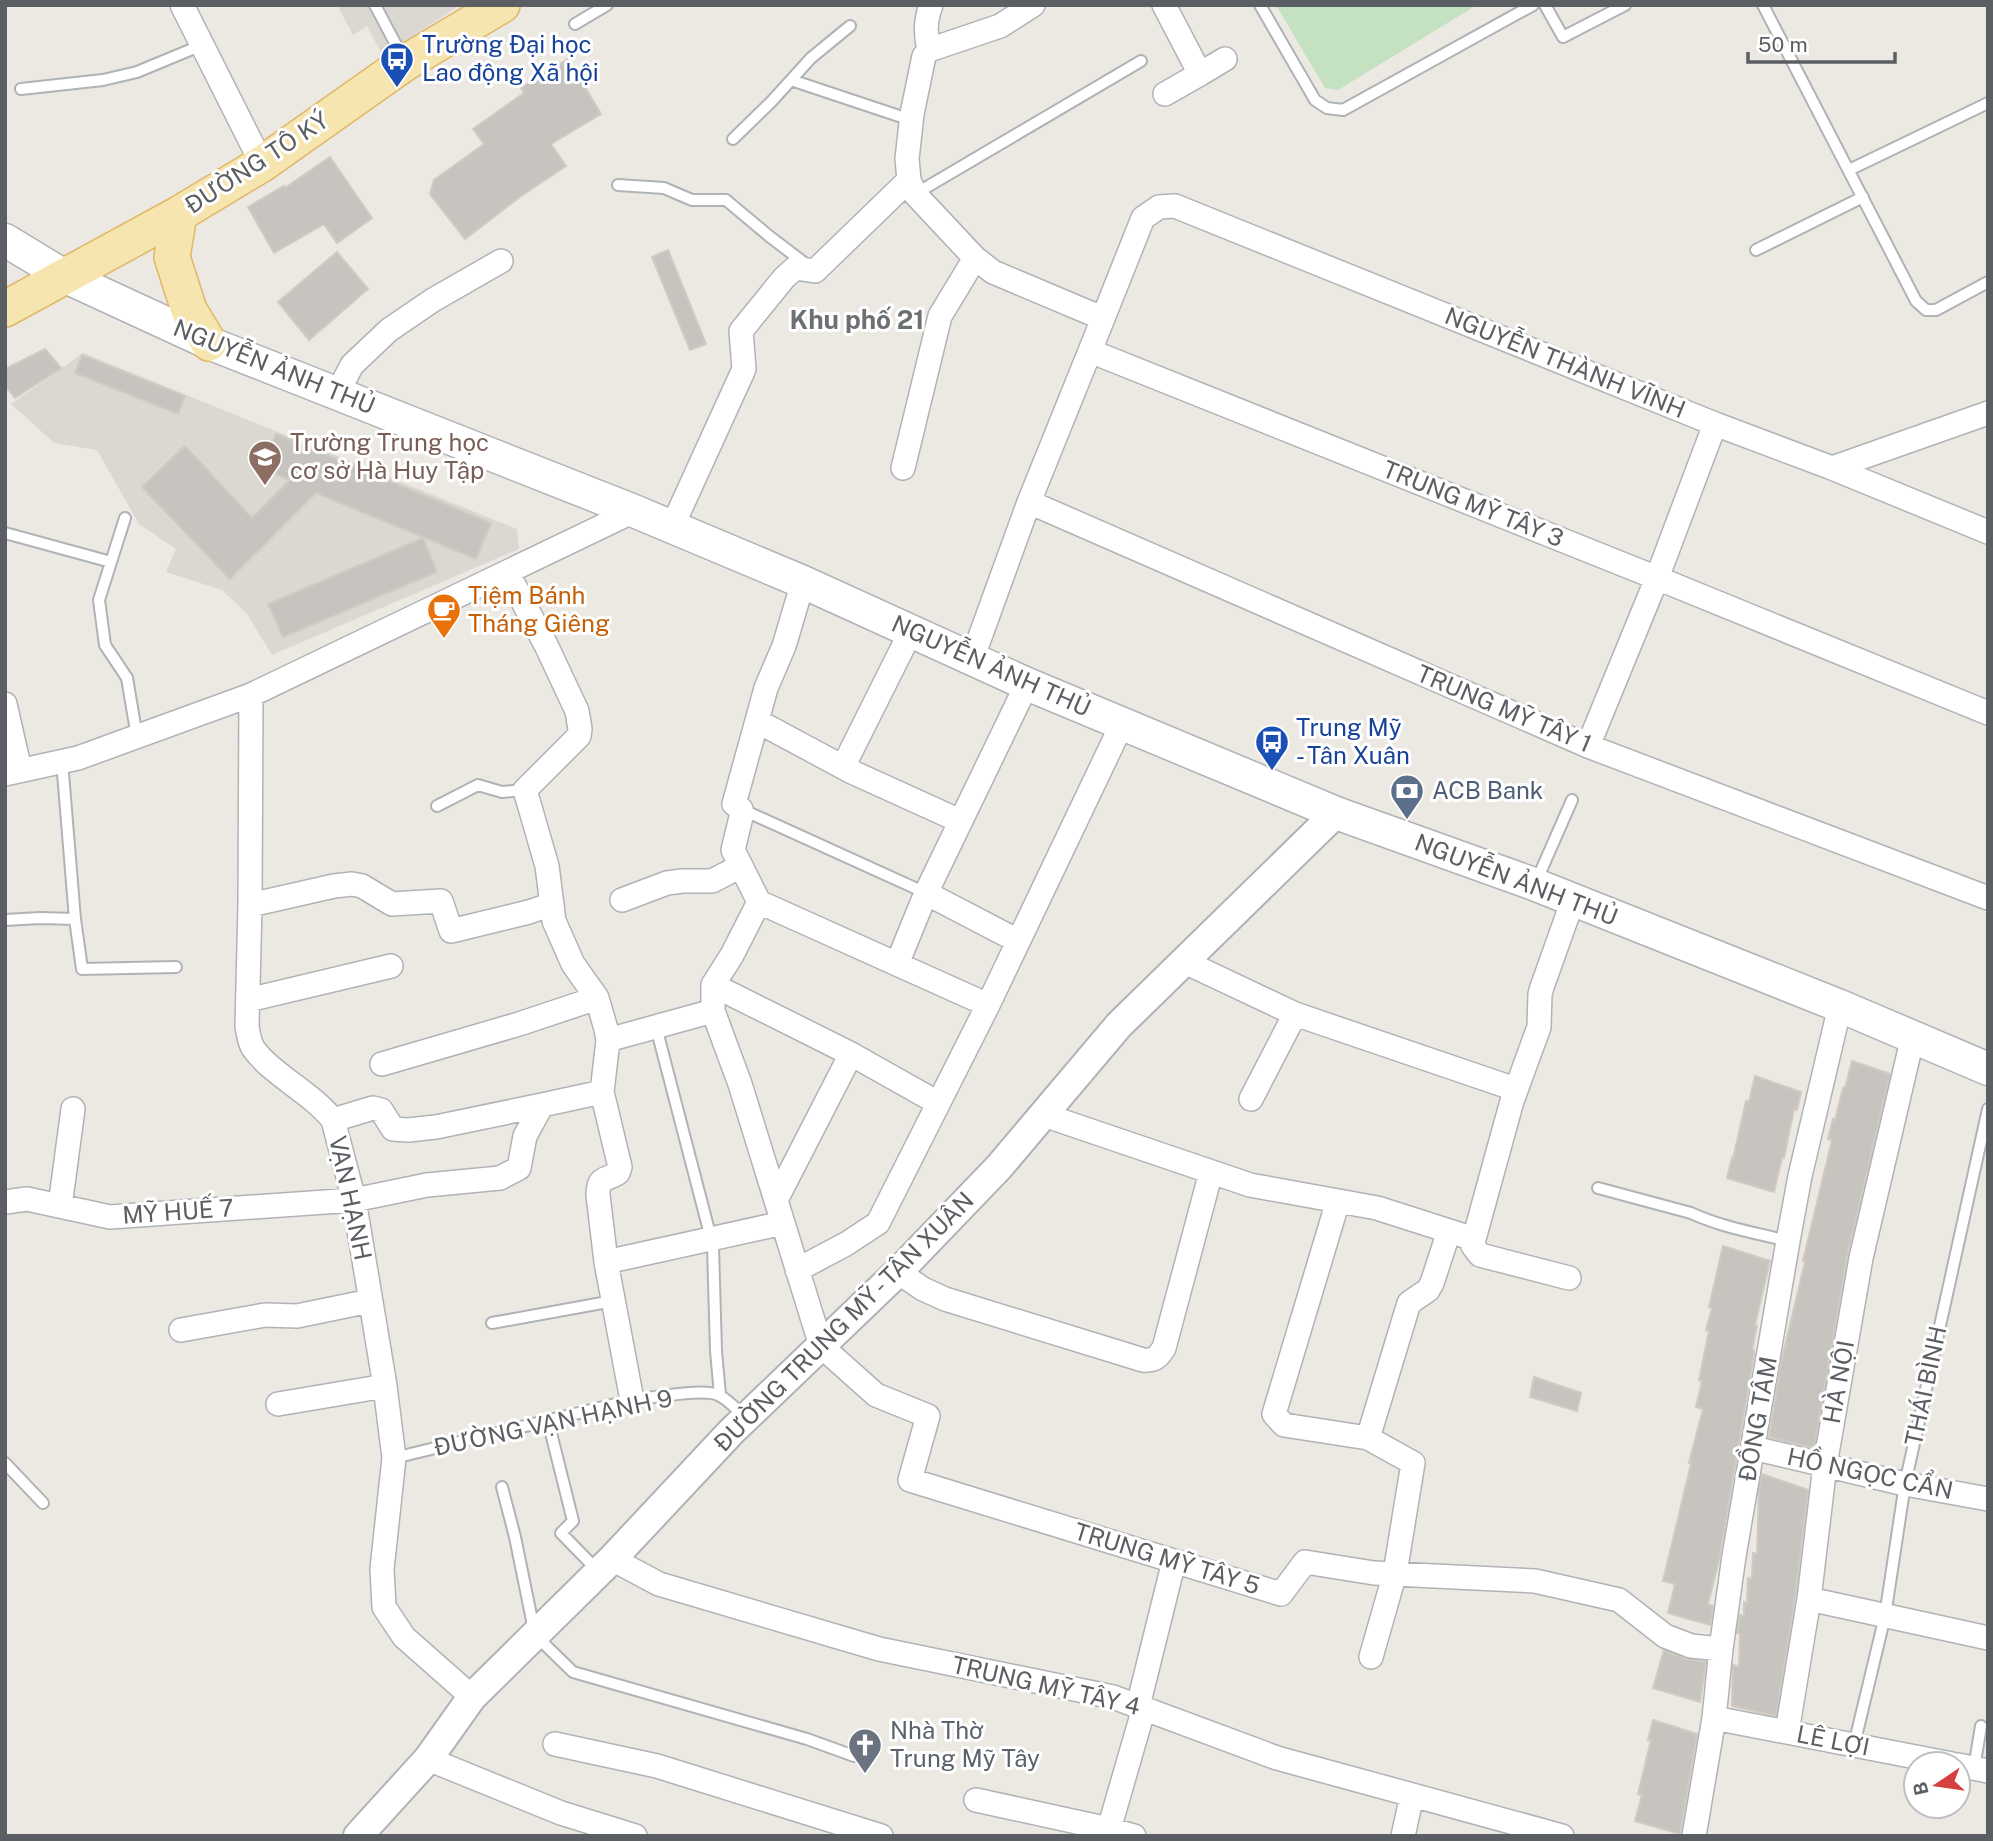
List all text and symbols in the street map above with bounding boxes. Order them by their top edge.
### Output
scale bar [1748,21,1895,65]
place label: Trường Đại học Lao động Xã hội [422,30,599,86]
text: 50 m [1758,32,1808,57]
bus stop icon: Trường Đại học Lao động Xã hội [378,40,416,89]
street label: ĐƯỜNG TÔ KÝ [179,105,334,219]
street label: NGUYỄN THÀNH VĨNH [1441,298,1691,423]
district label: Khu phố 21 [790,304,924,335]
street label: NGUYỄN ẢNH THỦ [170,310,380,419]
place label: Trường Trung học cơ sở Hà Huy Tập [290,428,489,484]
school or university icon: Trường Trung học cơ sở Hà Huy Tập [246,438,284,487]
street label: TRUNG MỸ TÂY 3 [1379,454,1568,552]
place label: Tiệm Bánh Tháng Giêng [468,581,610,637]
cafe icon: Tiệm Bánh Tháng Giêng [425,591,463,640]
street label: NGUYỄN ẢNH THỦ [888,606,1096,722]
street label: TRUNG MỸ TÂY 1 [1413,659,1596,757]
place label: Trung Mỹ - Tân Xuân [1296,713,1410,769]
bus stop icon: Trung Mỹ - Tân Xuân [1253,723,1291,772]
bank icon: ACB Bank [1388,772,1426,821]
place label: ACB Bank [1432,776,1543,804]
street label: NGUYỄN ẢNH THỦ [1411,825,1623,931]
street label: VẠN HẠNH [324,1133,378,1262]
street label: ĐƯỜNG TRUNG MỸ - TÂN XUÂN [708,1186,979,1457]
street label: MỸ HUẾ 7 [121,1191,235,1229]
street label: THÁI BÌNH [1899,1323,1951,1448]
street label: HÀ NỘI [1817,1338,1859,1426]
street label: ĐỒNG TÂM [1730,1354,1782,1484]
street label: ĐƯỜNG VẠN HẠNH 9 [431,1383,675,1461]
street label: HỒ NGỌC CẨN [1785,1439,1956,1504]
street label: TRUNG MỸ TÂY 5 [1071,1516,1263,1600]
street label: TRUNG MỸ TÂY 4 [949,1650,1143,1720]
place label: Nhà Thờ Trung Mỹ Tây [890,1716,1040,1772]
street label: LÊ LỢI [1794,1719,1872,1761]
church icon: Nhà Thờ Trung Mỹ Tây [846,1726,884,1775]
north arrow [1902,1750,1972,1820]
text: B [1908,1780,1933,1798]

